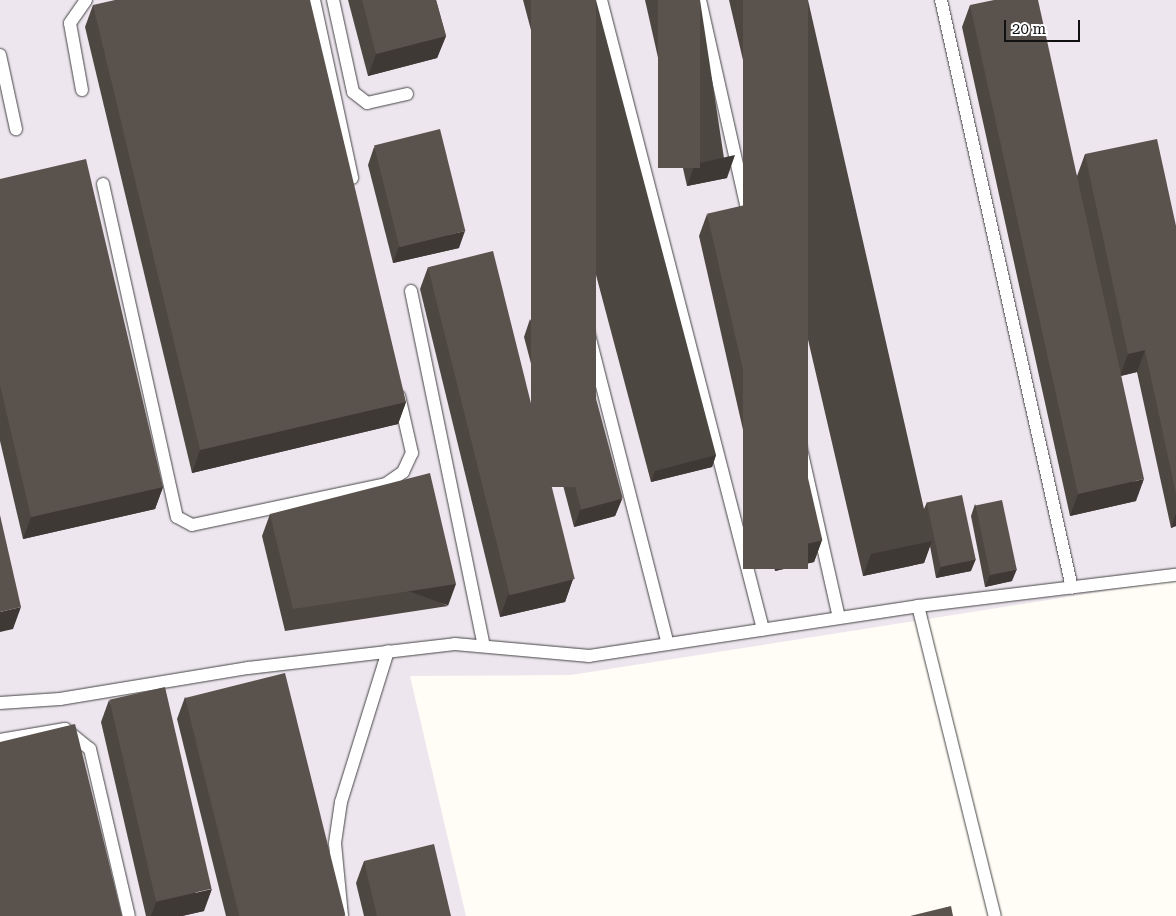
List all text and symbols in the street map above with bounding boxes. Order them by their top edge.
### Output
scale bar [1006,10,1082,42]
text: 20 m [1012,20,1046,38]

